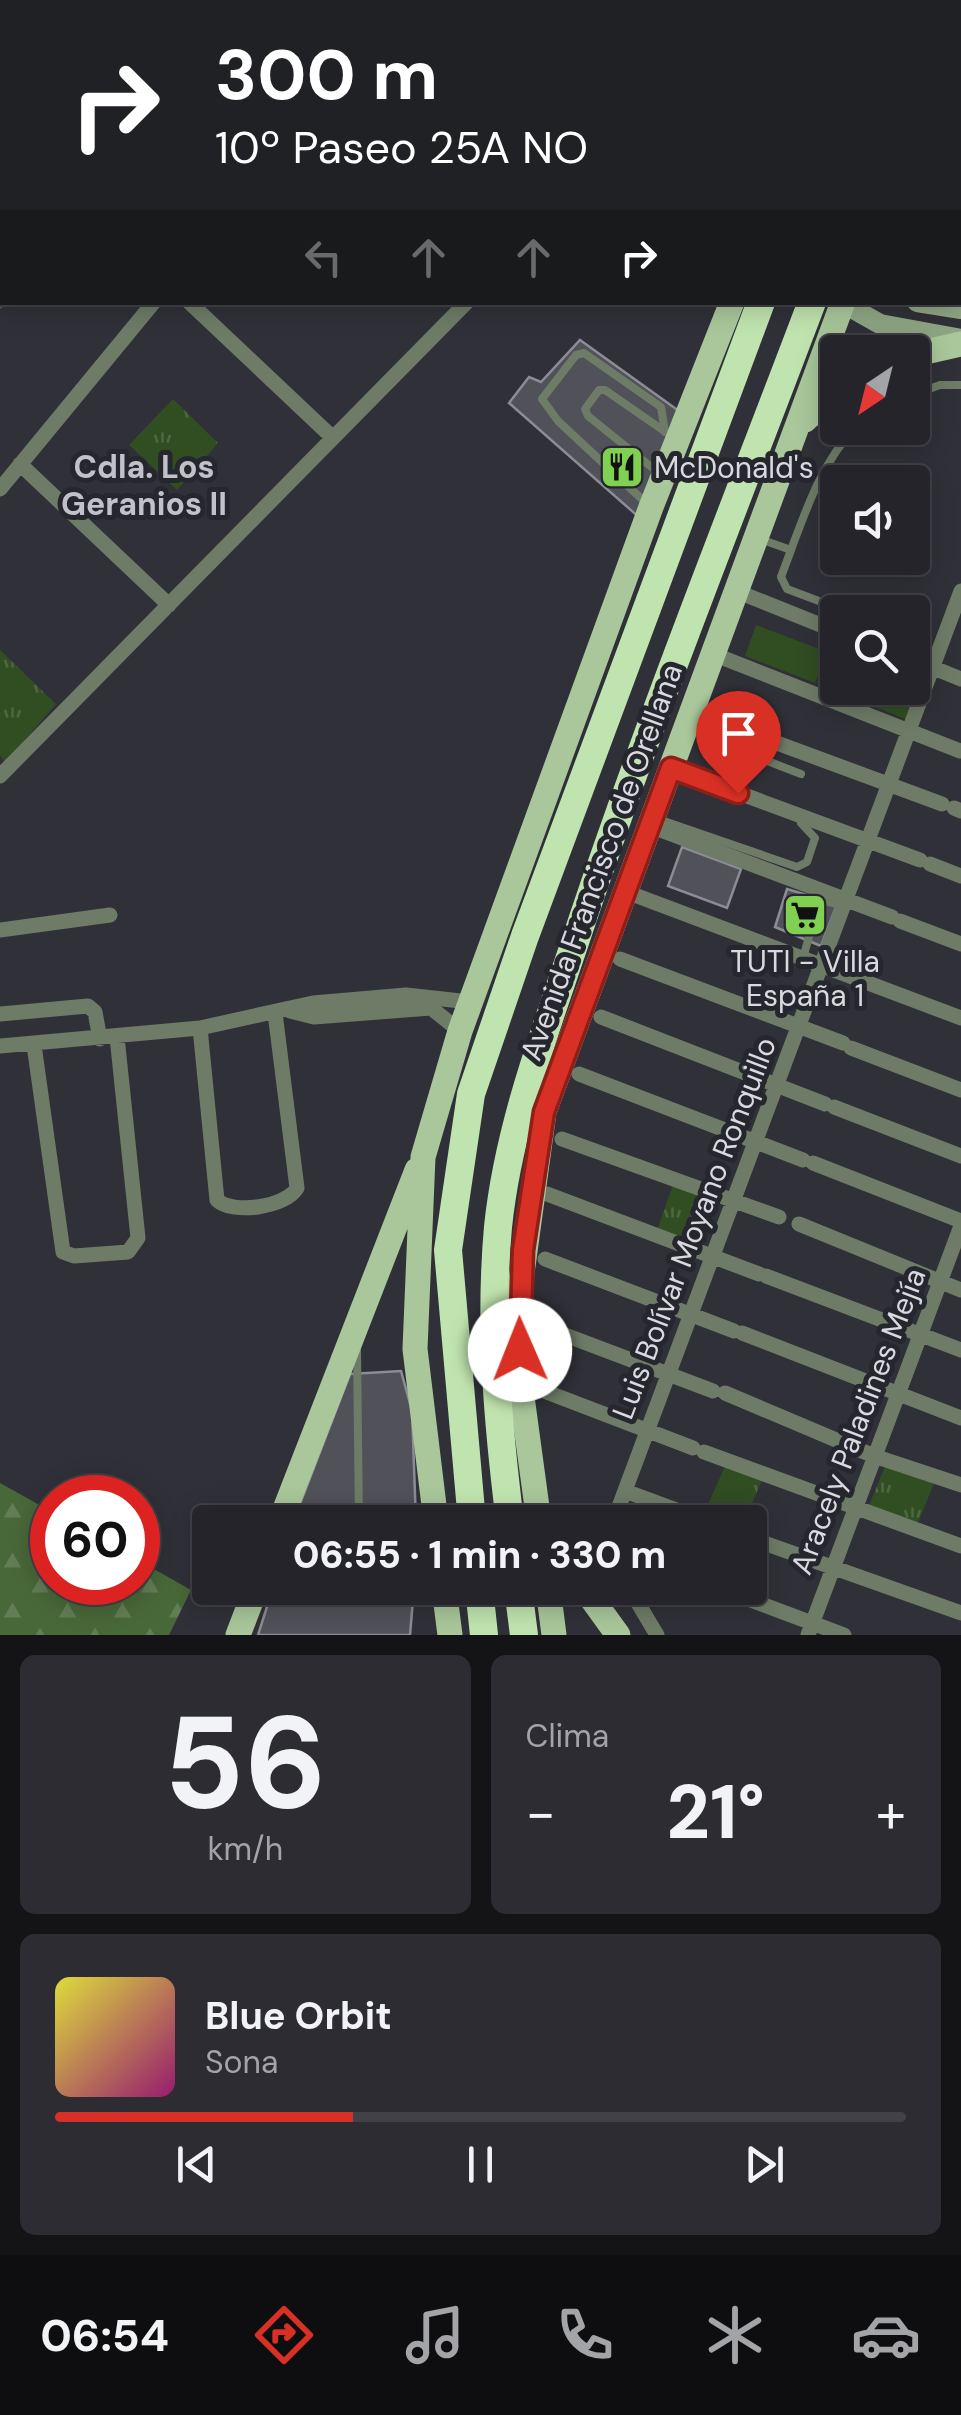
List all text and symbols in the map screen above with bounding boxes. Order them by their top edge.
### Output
text: 300 m [215,30,438,121]
icon: right [50,40,180,170]
text: 10º Paseo 25A NO [215,118,588,177]
icon: left [296,230,351,285]
icon: ahead [401,230,456,285]
icon: ahead [506,230,561,285]
icon: right [611,230,666,285]
north arrow [820,335,930,445]
map controls [820,335,930,705]
restaurant icon: McDonald's [599,444,645,490]
district label: Cdla. Los Geranios II [61,446,227,525]
place label: McDonald's [654,448,814,487]
button: sound [820,465,930,575]
button: search [820,595,930,705]
street label: Avenida Francisco de Orellana [511,659,691,1065]
pin [696,691,781,794]
icon: arrive [711,706,766,761]
supermarket icon: TUTI - Villa España 1 [782,892,828,938]
place label: TUTI - Villa España 1 [730,942,880,1015]
street label: Luis Bolívar Moyano Ronquillo [603,1031,785,1425]
street label: Aracely Paladines Mejía [782,1262,934,1580]
position arrow [468,1298,572,1402]
speed limit sign: 60 [30,1475,160,1605]
text: 06:55 · 1 min · 330 m [293,1530,666,1580]
text: 56 [164,1678,327,1847]
text: Clima [526,1715,609,1757]
text: 21° [667,1764,765,1861]
text: − [526,1777,556,1849]
text: + [876,1777,906,1849]
text: km/h [207,1828,283,1870]
text: Blue Orbit [205,1991,392,2041]
text: Sona [205,2041,278,2083]
icon: previous [169,2137,224,2192]
icon: pause [453,2137,508,2192]
icon: next [737,2137,792,2192]
icon: directions [249,2300,319,2370]
icon: music [400,2300,470,2370]
icon: phone [550,2300,620,2370]
icon: climate [700,2300,770,2370]
icon: car [851,2300,921,2370]
text: 06:54 [40,2306,169,2365]

